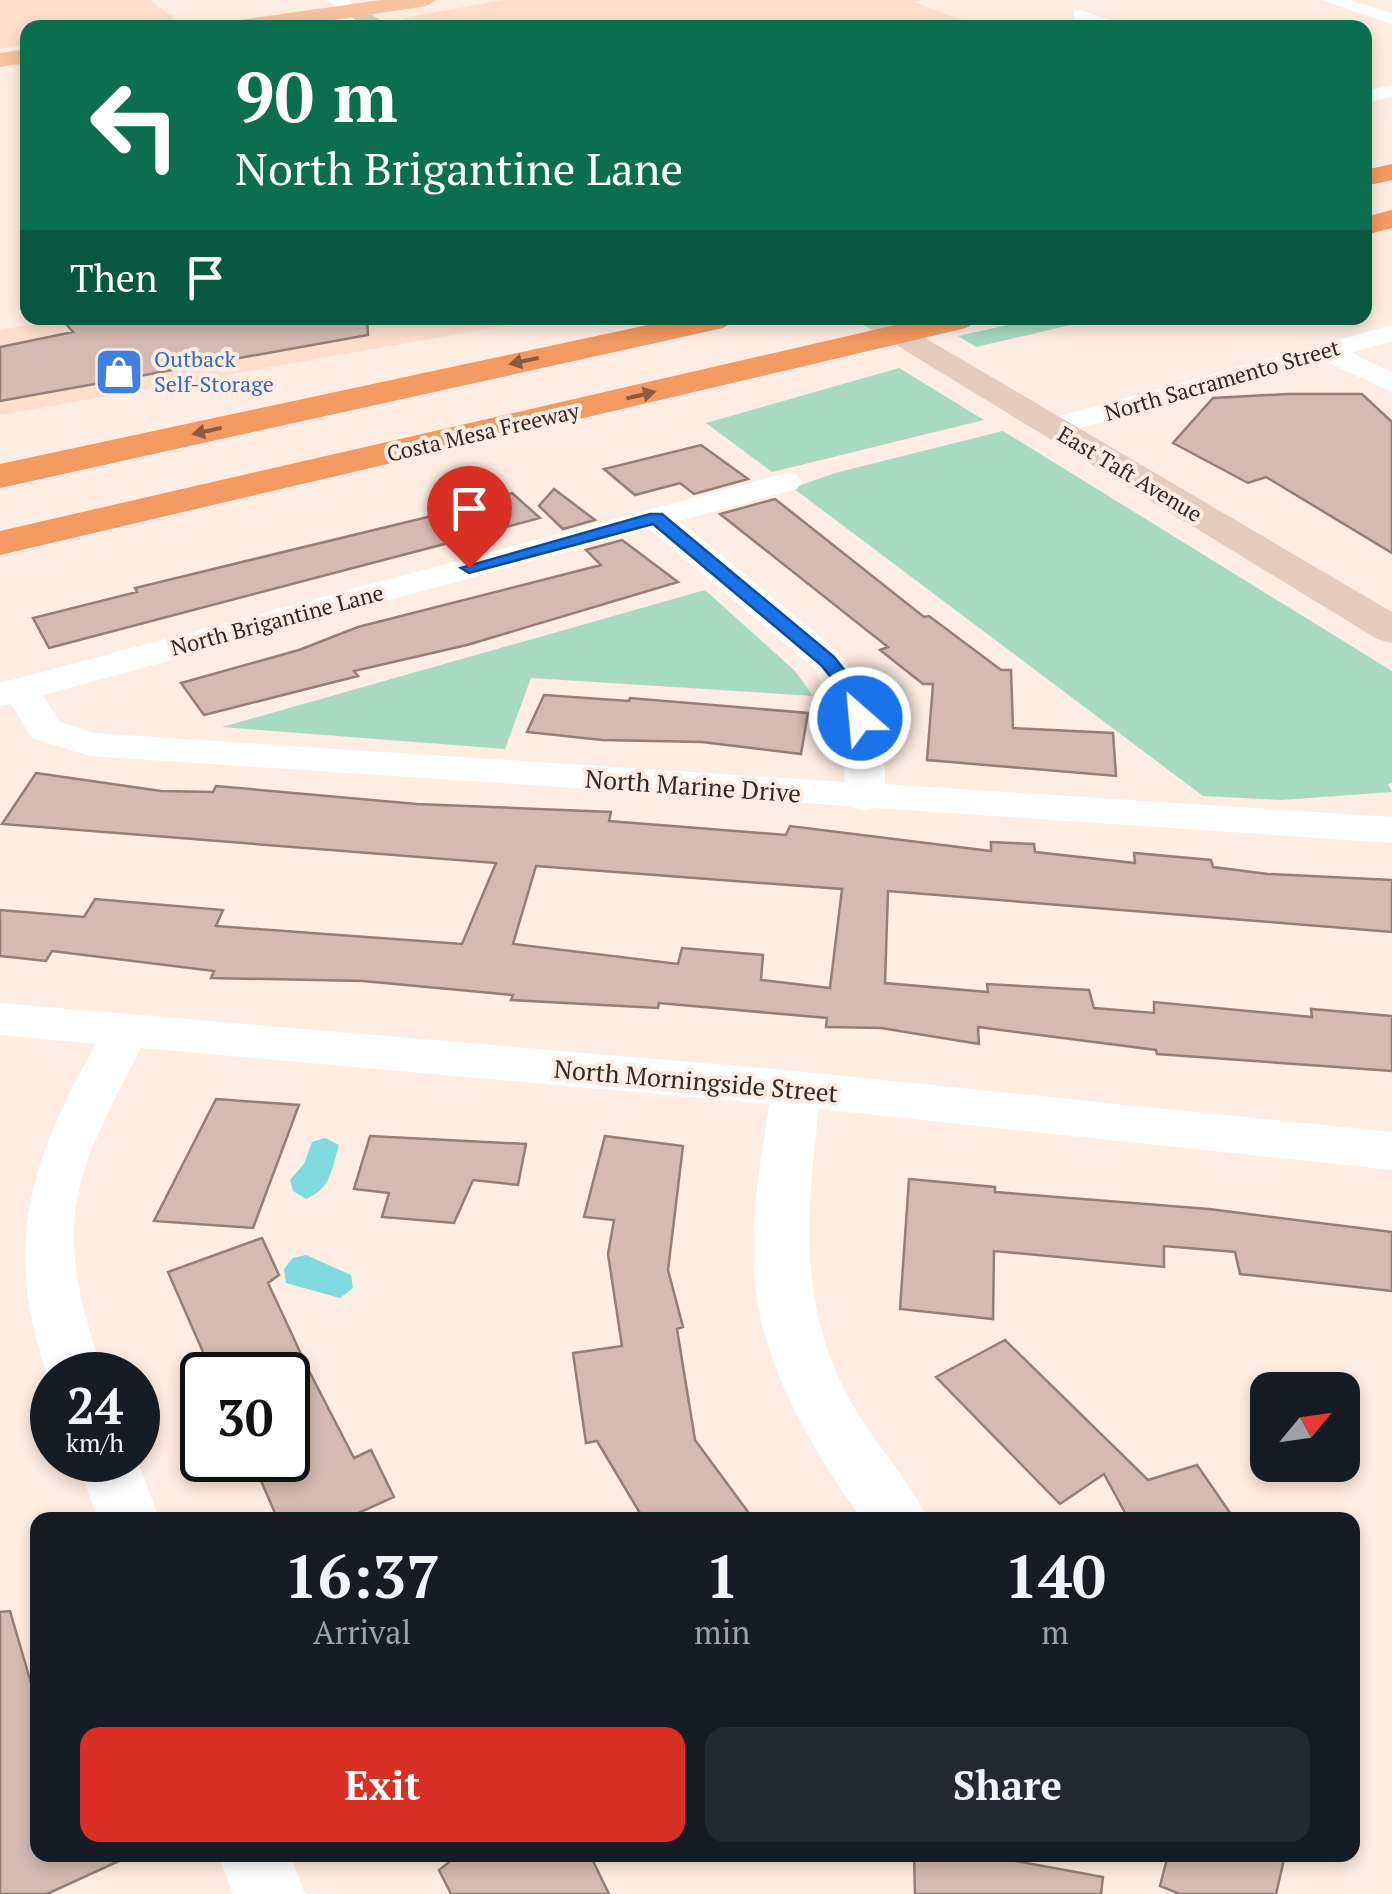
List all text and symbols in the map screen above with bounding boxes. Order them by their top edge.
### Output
text: 90 m [235,49,398,142]
icon: left [70,60,200,190]
text: North Brigantine Lane [235,138,683,198]
icon: arrive [178,250,233,305]
text: Then [70,253,158,303]
street label: North Sacramento Street [1101,332,1343,427]
place label: Outback Self-Storage [154,344,274,398]
shop icon: Outback Self-Storage [93,346,145,398]
one-way arrow [509,354,540,369]
one-way arrow [626,387,657,402]
street label: Costa Mesa Freeway [384,395,583,468]
street label: East Taft Avenue [1053,419,1208,528]
one-way arrow [191,424,222,439]
pin [427,466,512,569]
icon: arrive [442,481,497,536]
street label: North Brigantine Lane [167,577,386,662]
position arrow [808,666,912,770]
street label: North Marine Drive [584,761,802,810]
street label: North Morningside Street [553,1052,839,1109]
speed limit sign: 30 [180,1352,310,1482]
text: 24 [67,1372,123,1438]
north arrow [1250,1372,1360,1482]
map controls [1250,1372,1360,1482]
text: km/h [66,1426,124,1459]
text: 16:37 [284,1536,440,1615]
text: 1 [705,1536,739,1615]
text: 140 [1004,1536,1106,1615]
text: Arrival [313,1611,411,1653]
text: min [694,1611,750,1653]
text: m [1041,1611,1069,1653]
button: Exit [80,1727,685,1842]
button: Share [705,1727,1310,1842]

